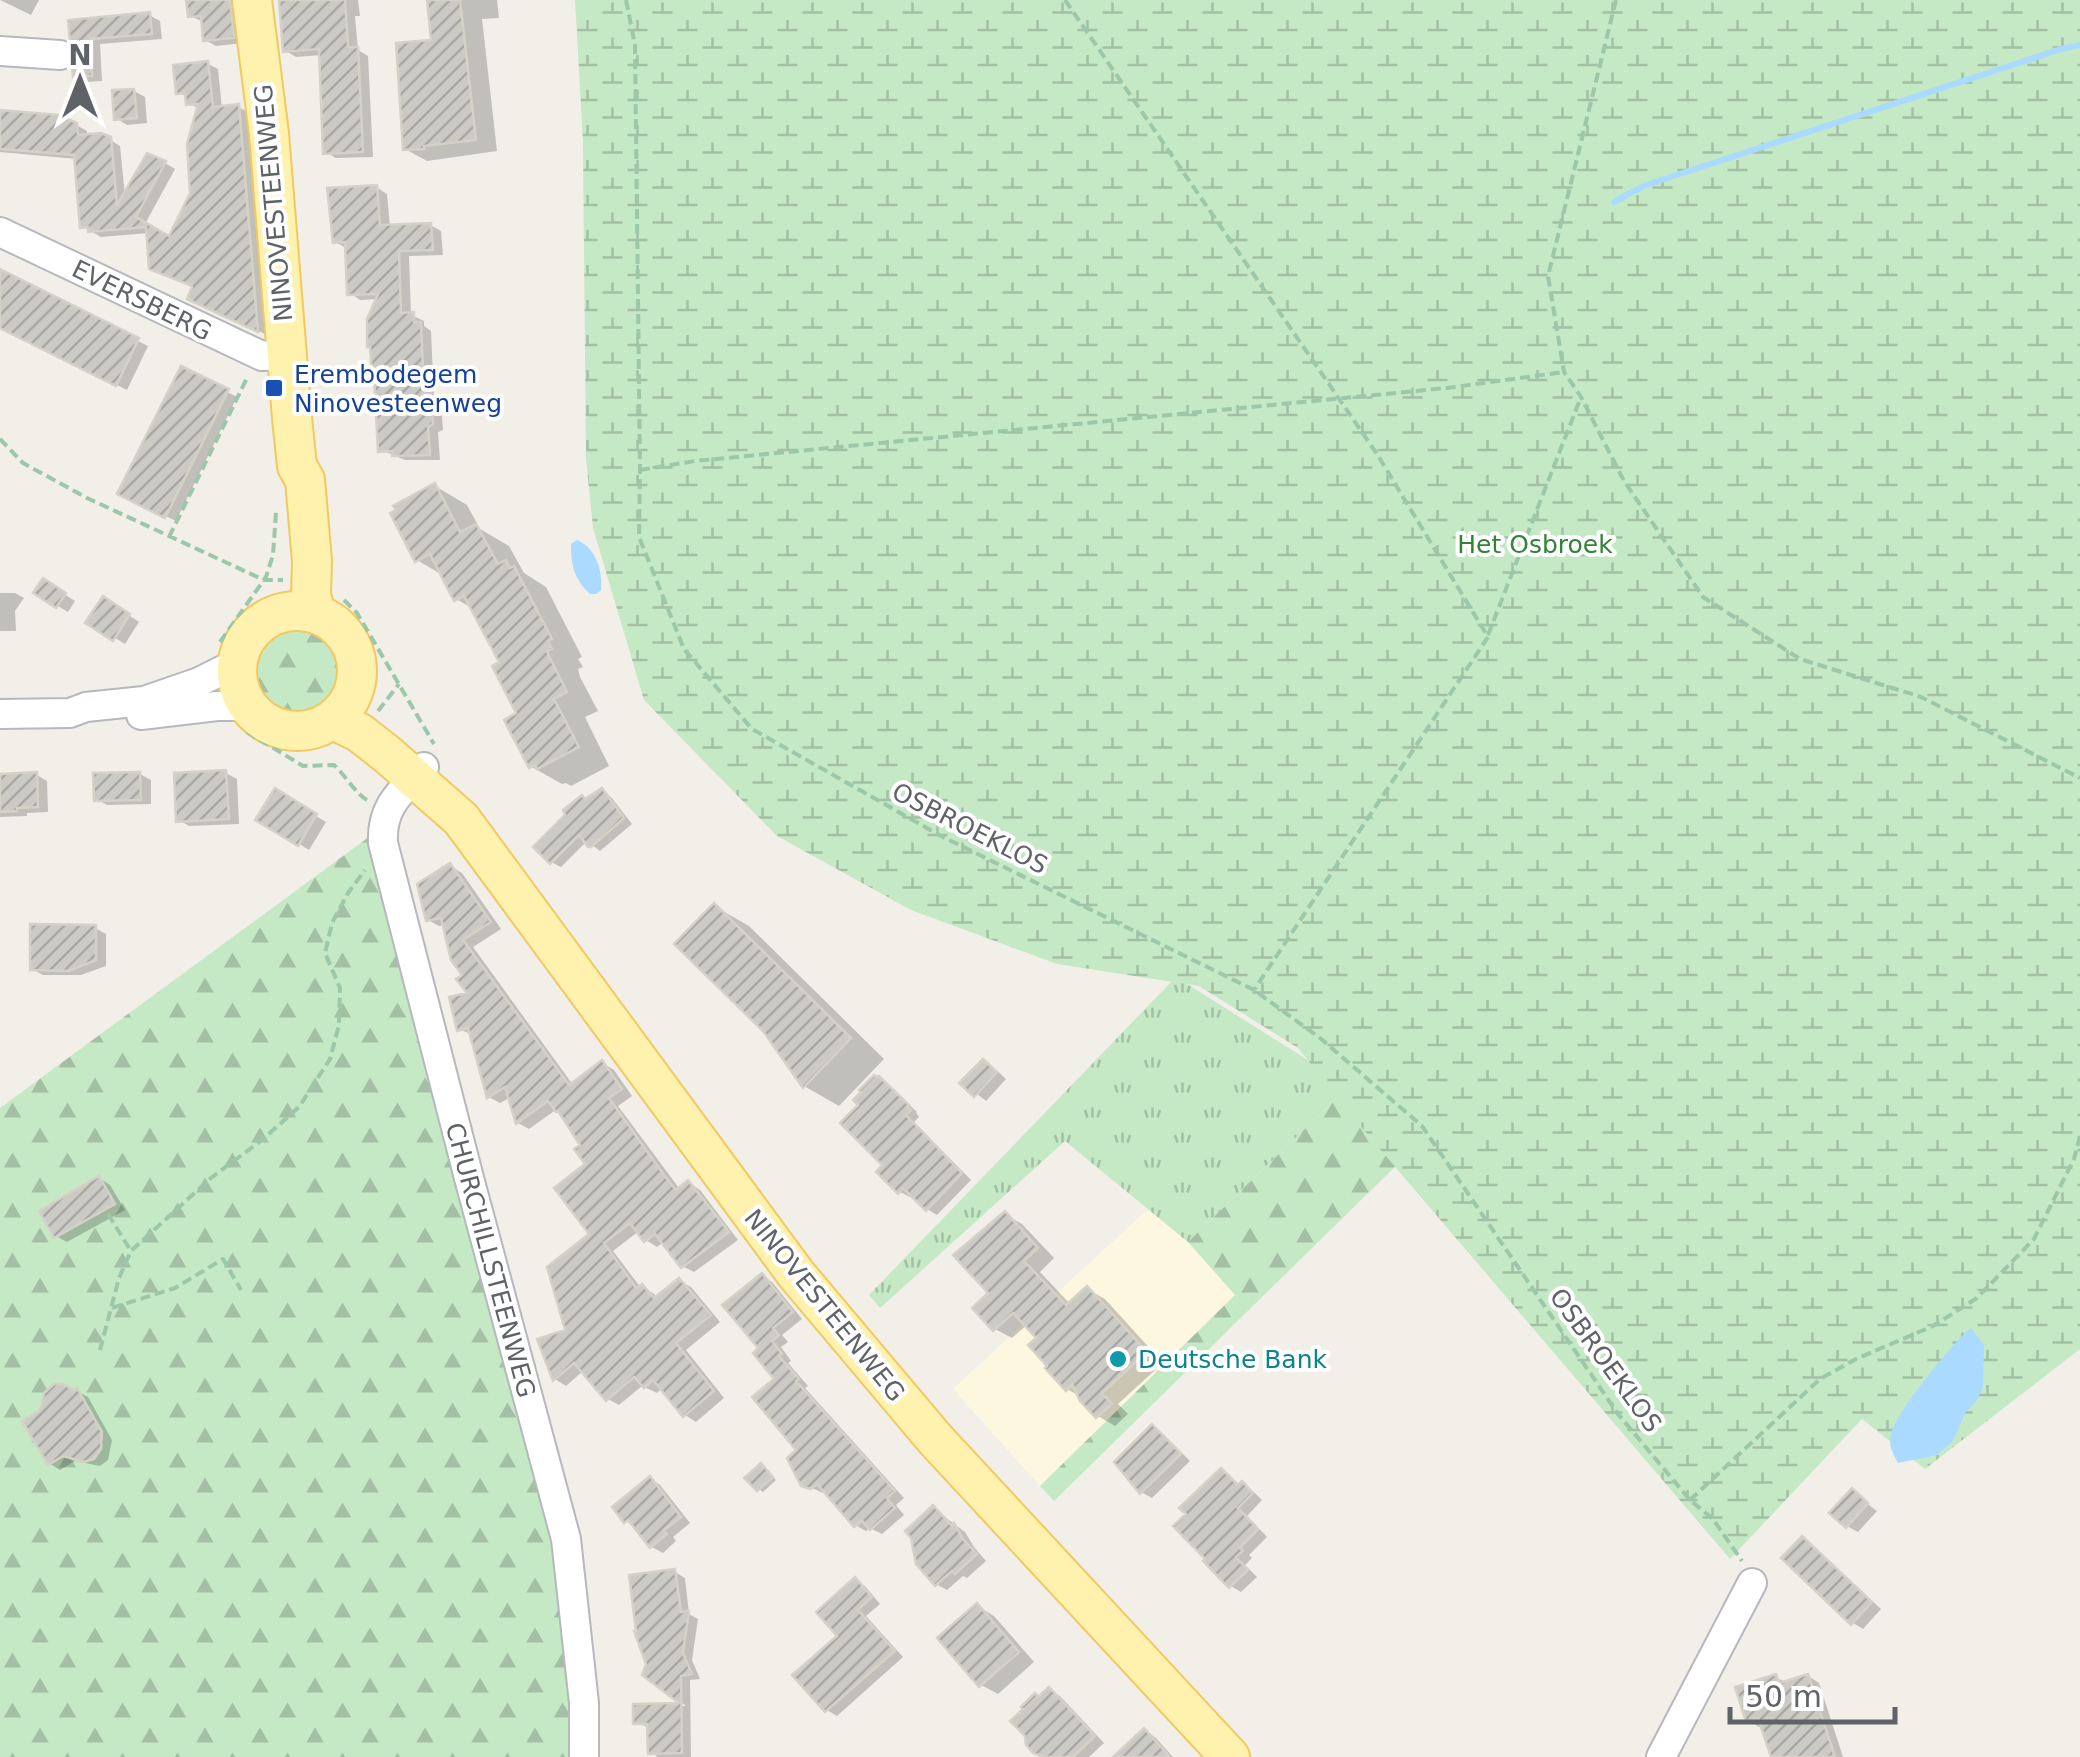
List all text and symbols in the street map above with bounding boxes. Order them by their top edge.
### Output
north arrow [30,30,130,130]
text: N [68,39,92,72]
street label: NINOVESTEENWEG [249,83,298,323]
street label: EVERSBERG [67,254,216,347]
place label: Erembodegem Ninovesteenweg [294,360,502,418]
marker: Erembodegem Ninovesteenweg [263,377,285,399]
park label: Het Osbroek [1457,530,1613,559]
street label: OSBROEKLOS [887,777,1052,880]
street label: CHURCHILLSTEENWEG [440,1119,541,1401]
street label: NINOVESTEENWEG [738,1204,911,1407]
street label: OSBROEKLOS [1544,1283,1667,1438]
place label: Deutsche Bank [1138,1345,1328,1374]
marker: Deutsche Bank [1107,1348,1129,1370]
scale bar [1730,1662,1895,1724]
text: 50 m [1745,1679,1822,1714]

